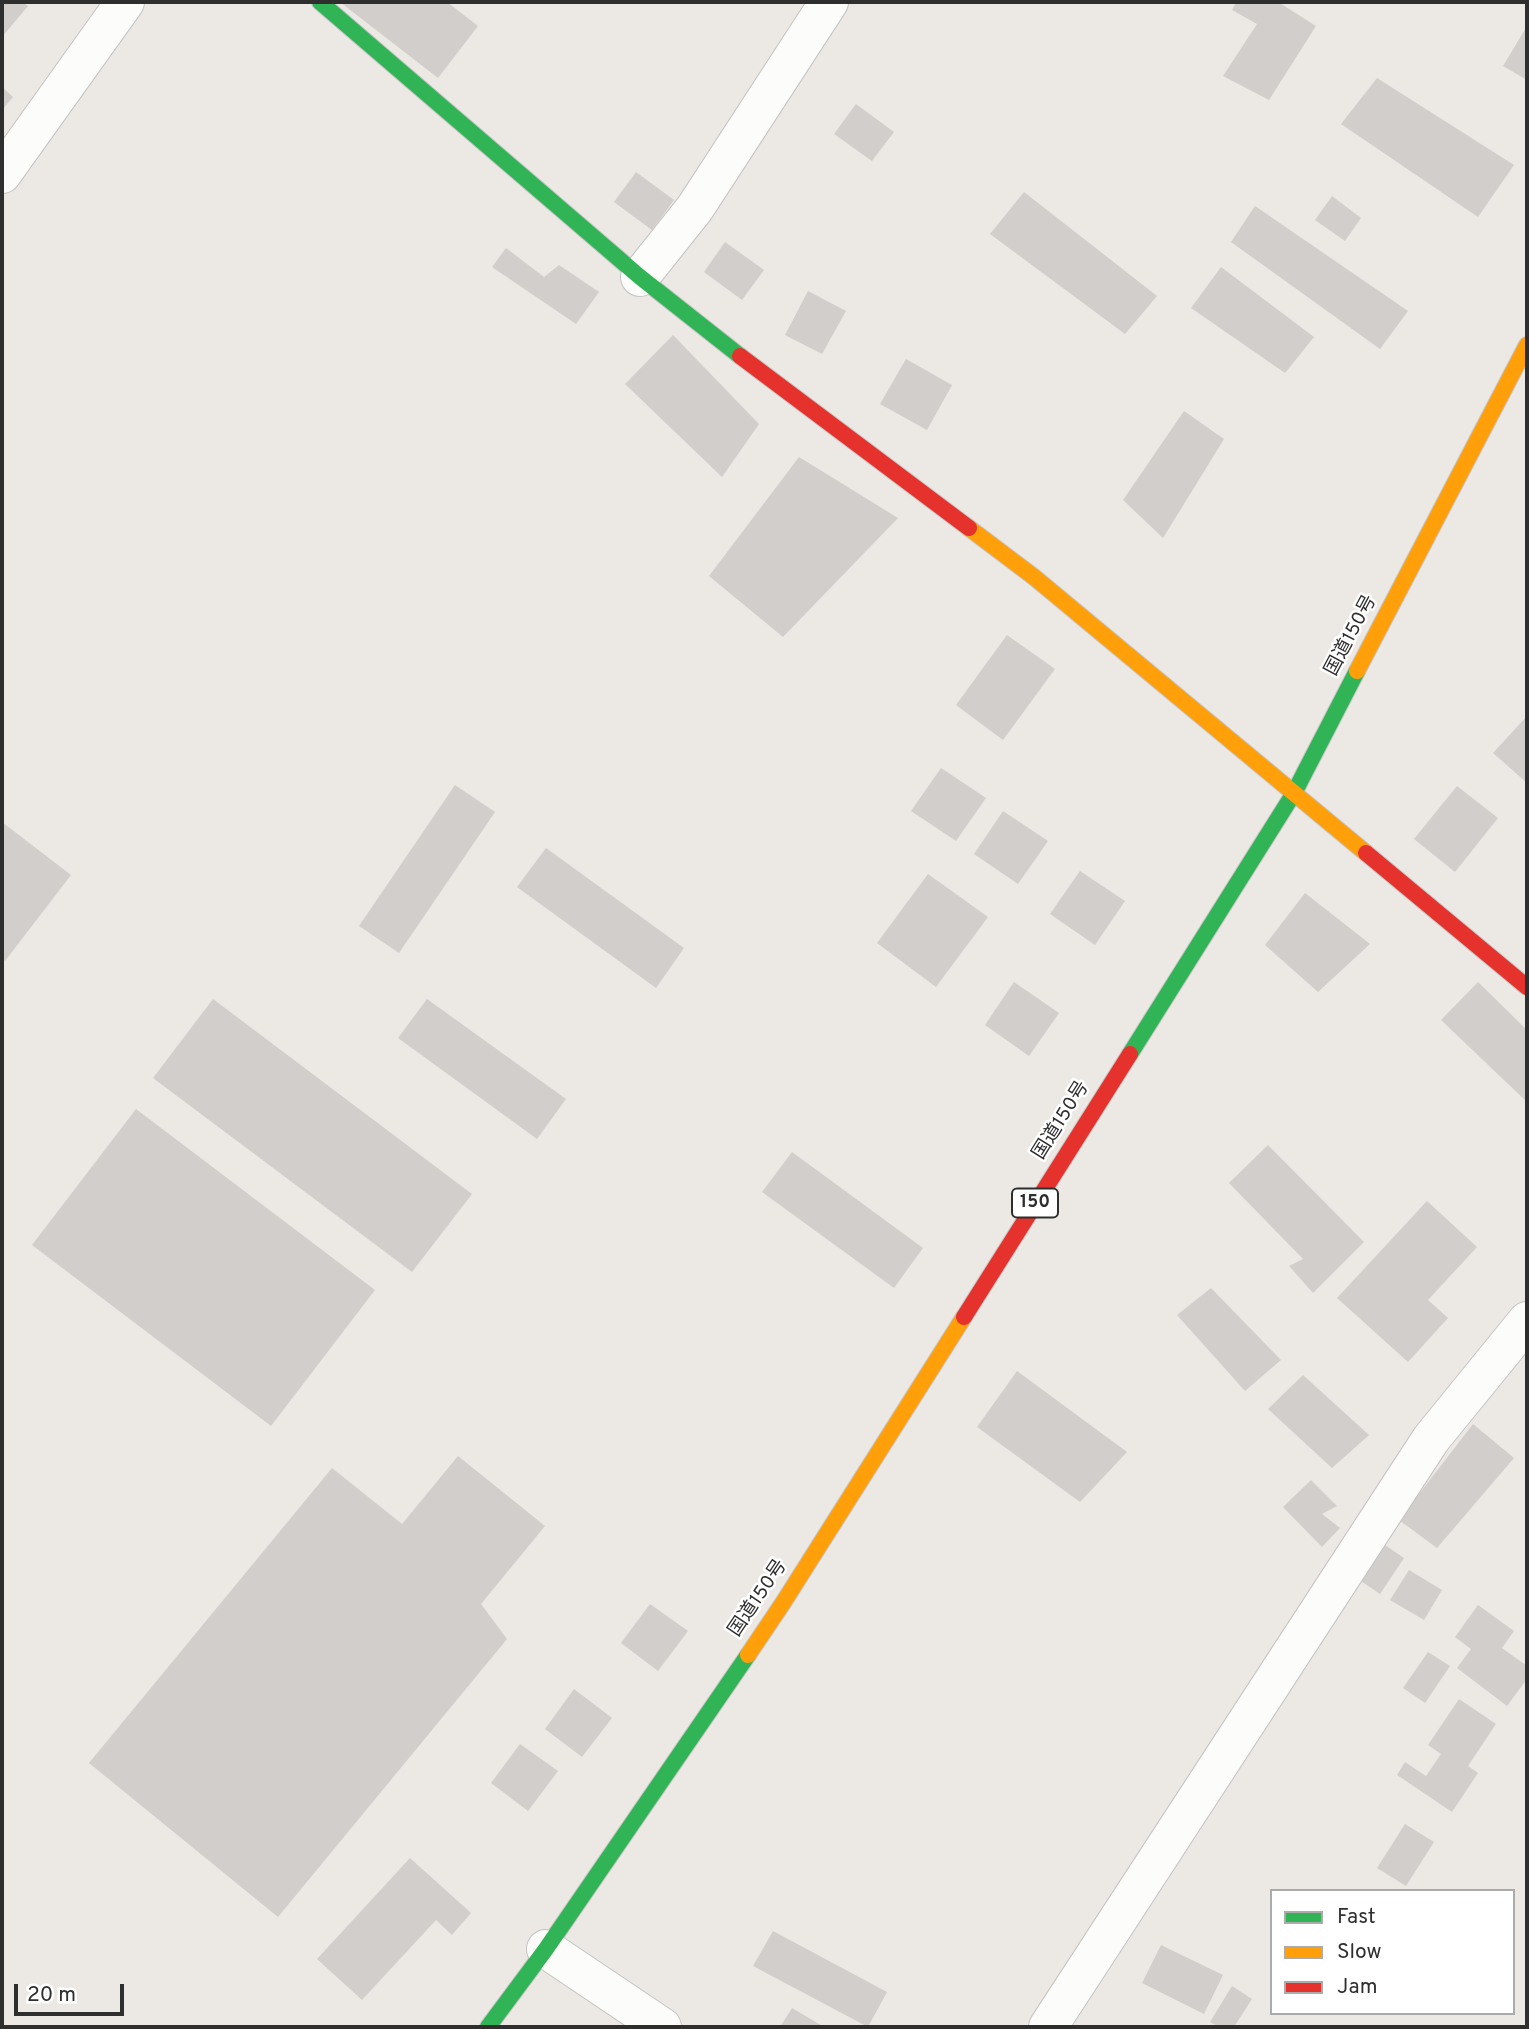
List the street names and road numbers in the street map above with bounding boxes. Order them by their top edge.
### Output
street label: 国道150号 [1321,592,1383,680]
street label: 国道150号 [1029,1078,1095,1164]
road number: 150 [1012,1188,1058,1218]
street label: 国道150号 [725,1556,793,1642]

